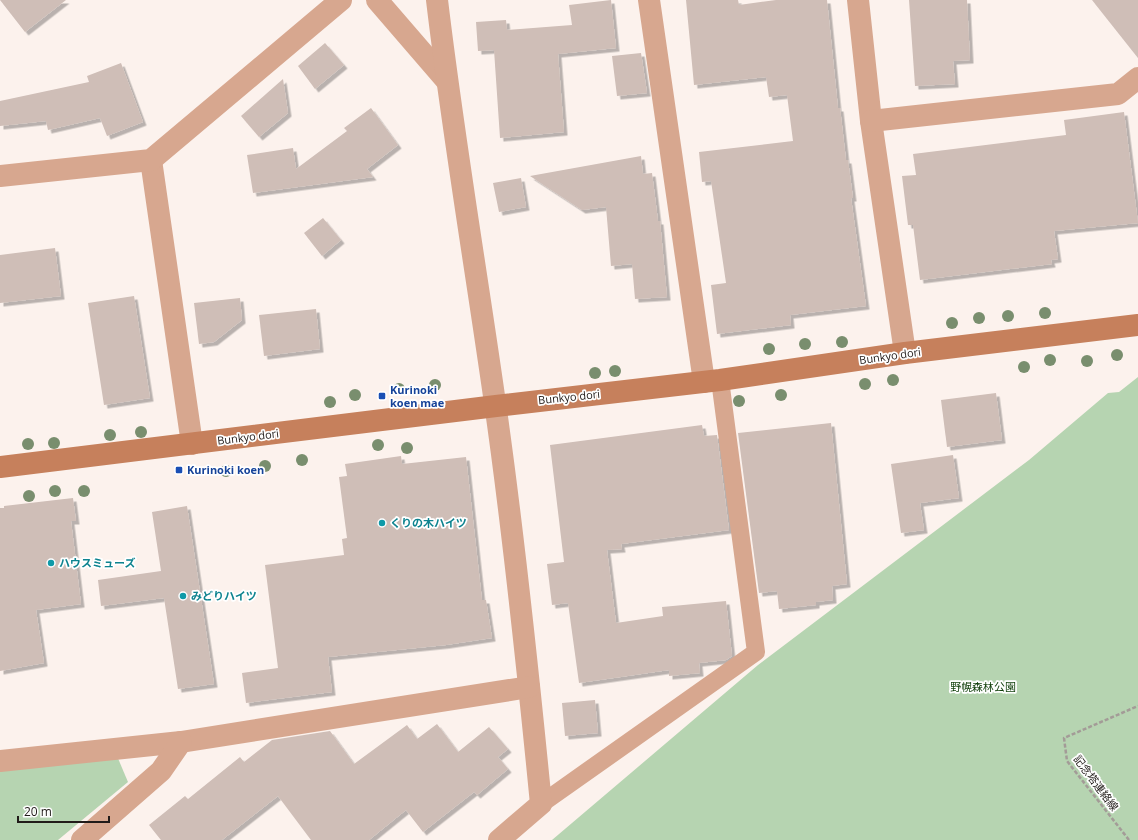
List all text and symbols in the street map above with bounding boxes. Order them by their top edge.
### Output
street label: Bunkyo dori [858,344,922,367]
place label: Kurinoki koen mae [390,382,445,410]
street label: Bunkyo dori [537,386,601,407]
marker: Kurinoki koen mae [377,391,387,401]
street label: Bunkyo dori [216,425,280,448]
place label: Kurinoki koen [187,462,264,477]
marker: Kurinoki koen [174,465,184,475]
place label: くりの木ハイツ [390,515,467,530]
marker: くりの木ハイツ [377,518,387,528]
place label: ハウスミューズ [59,555,135,570]
marker: ハウスミューズ [46,558,56,568]
place label: みどりハイツ [191,588,257,603]
marker: みどりハイツ [178,591,188,601]
park label: 野幌森林公園 [950,679,1016,694]
street label: 記念塔連絡線 [1071,752,1122,814]
scale bar [18,798,109,824]
text: 20 m [24,803,52,820]

